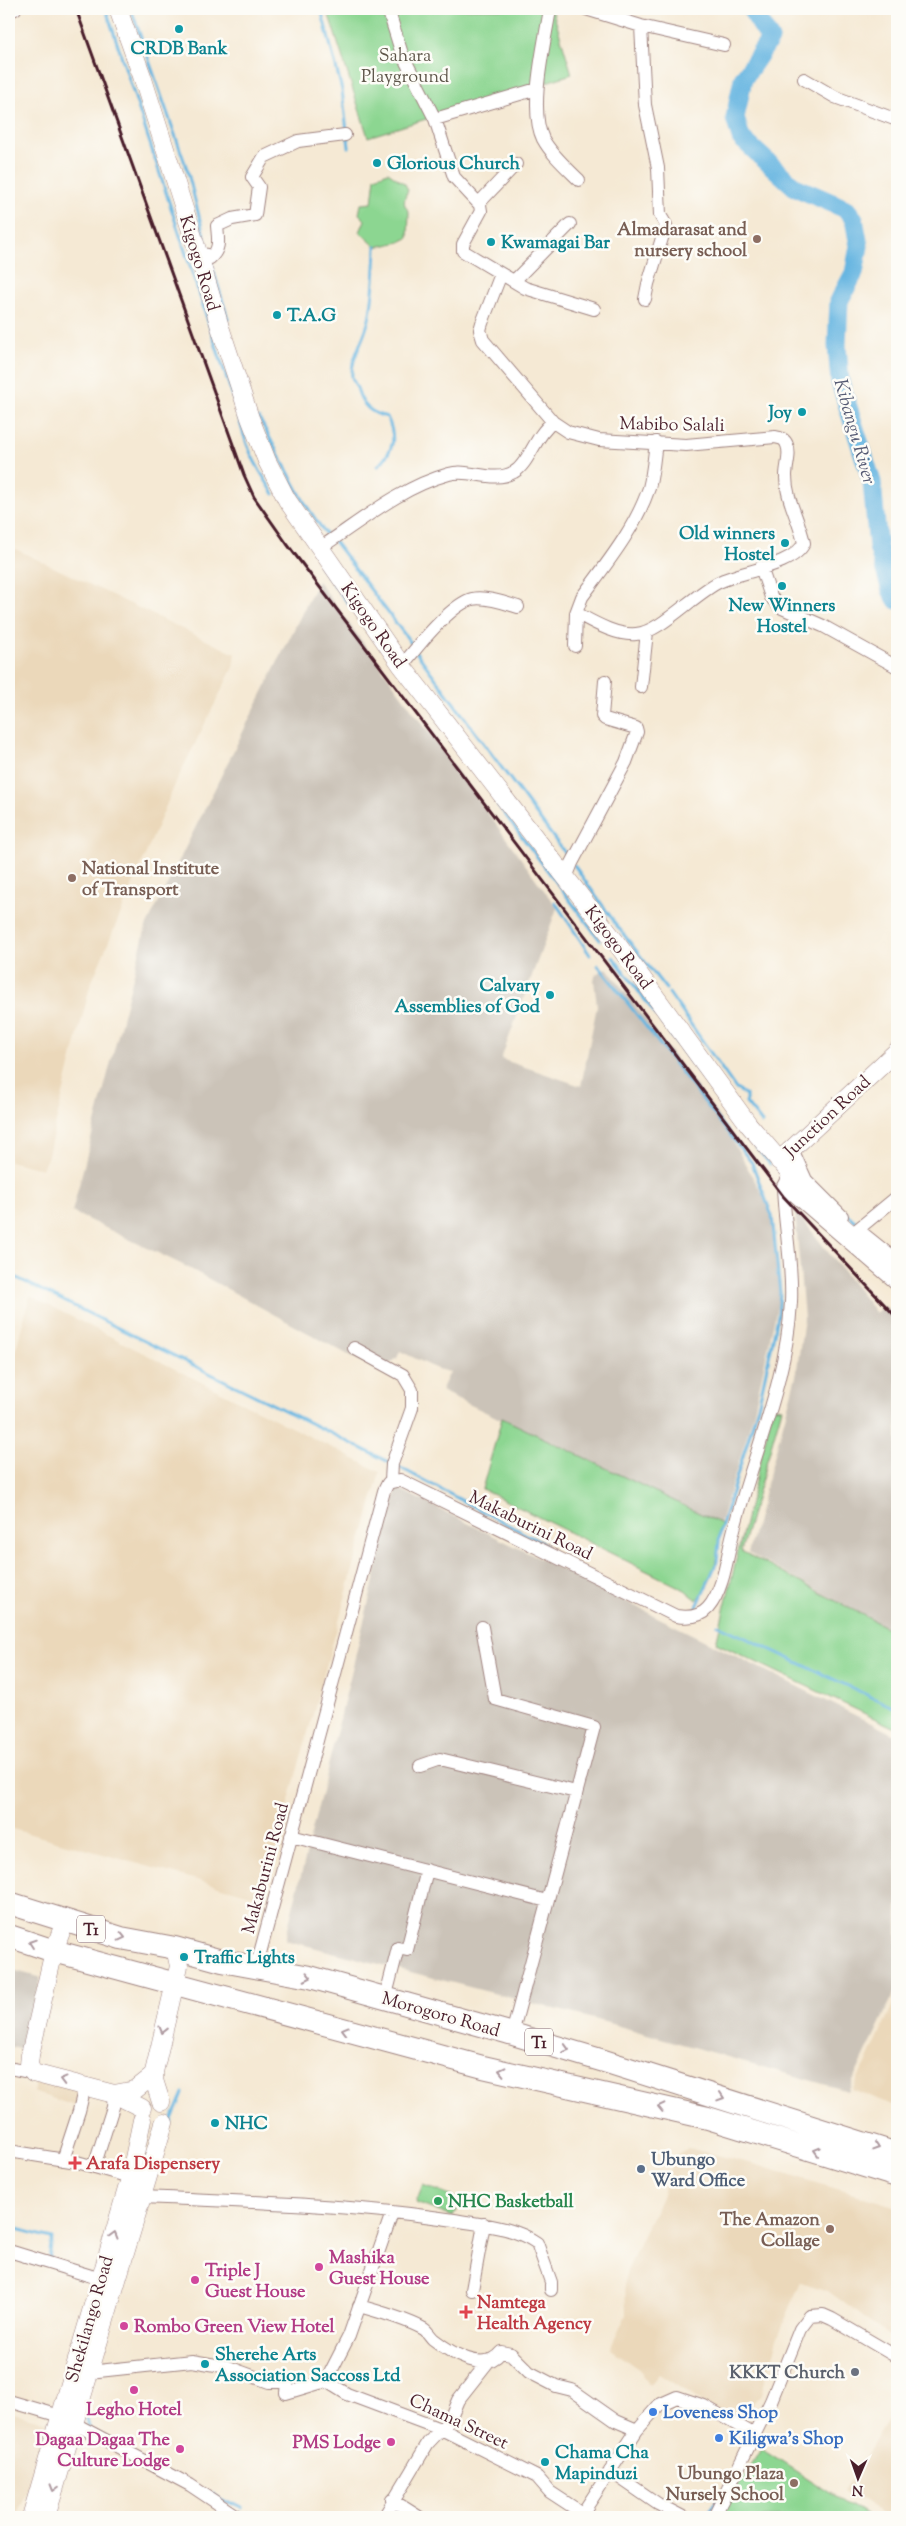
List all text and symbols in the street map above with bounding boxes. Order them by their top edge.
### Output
marker: CRDB Bank [173,23,185,35]
place label: CRDB Bank [131,37,228,63]
park label: Sahara Playground [361,44,449,91]
place label: Glorious Church [387,152,520,178]
marker: Glorious Church [371,157,383,169]
street label: Kigogo Road [171,212,225,315]
place label: Almadarasat and nursery school [617,218,748,265]
place label: Kwamagai Bar [501,231,610,257]
marker: Almadarasat and nursery school [751,233,763,245]
marker: Kwamagai Bar [485,236,497,248]
place label: T.A.G [287,304,336,330]
marker: T.A.G [271,309,283,321]
water label: Kibangu River [826,376,882,488]
place label: Joy [766,401,792,427]
marker: Joy [796,406,808,418]
street label: Mabibo Salali [619,412,725,440]
place label: Old winners Hostel [679,522,776,569]
marker: Old winners Hostel [779,537,791,549]
street label: Kigogo Road [333,578,412,674]
marker: New Winners Hostel [776,580,788,592]
place label: New Winners Hostel [729,594,835,641]
place label: National Institute of Transport [82,857,220,904]
marker: National Institute of Transport [66,872,78,884]
street label: Kigogo Road [577,901,658,996]
place label: Calvary Assemblies of God [394,974,541,1021]
marker: Calvary Assemblies of God [544,989,556,1001]
street label: Junction Road [779,1070,877,1165]
street label: Makaburini Road [464,1486,596,1568]
street label: Makaburini Road [237,1800,297,1937]
road number: T1 [77,1916,105,1942]
one-way arrow [118,1931,127,1942]
one-way arrow [28,1939,36,1949]
place label: Traffic Lights [194,1946,295,1972]
marker: Traffic Lights [178,1951,190,1963]
one-way arrow [304,1971,313,1982]
street label: Morogoro Road [378,1987,503,2045]
one-way arrow [158,2025,169,2034]
one-way arrow [342,2026,350,2036]
road number: T1 [525,2028,553,2056]
one-way arrow [561,2044,569,2054]
one-way arrow [498,2066,507,2077]
one-way arrow [59,2075,68,2086]
one-way arrow [716,2092,725,2102]
one-way arrow [657,2102,666,2113]
place label: NHC [225,2112,268,2138]
marker: NHC [209,2117,221,2129]
one-way arrow [871,2142,879,2152]
one-way arrow [814,2147,822,2157]
place label: Ubungo Ward Office [651,2148,746,2195]
place label: Arafa Dispensery [86,2152,220,2178]
marker: Arafa Dispensery [68,2156,82,2170]
marker: Ubungo Ward Office [635,2163,647,2175]
place label: NHC Basketball [448,2190,575,2216]
marker: NHC Basketball [432,2195,444,2207]
place label: The Amazon Collage [720,2208,821,2255]
marker: The Amazon Collage [824,2223,836,2235]
one-way arrow [108,2232,118,2240]
place label: Mashika Guest House [329,2246,430,2293]
street label: Shekilango Road [60,2253,121,2386]
place label: Triple J Guest House [205,2259,306,2306]
marker: Mashika Guest House [313,2261,325,2273]
marker: Triple J Guest House [189,2274,201,2286]
place label: Namtega Health Agency [477,2291,592,2338]
marker: Namtega Health Agency [459,2305,473,2319]
place label: Rombo Green View Hotel [134,2315,336,2341]
marker: Rombo Green View Hotel [118,2320,130,2332]
place label: Sherehe Arts Association Saccoss Ltd [215,2343,401,2390]
marker: Sherehe Arts Association Saccoss Ltd [199,2358,211,2370]
place label: KKKT Church [729,2361,845,2387]
marker: KKKT Church [849,2366,861,2378]
marker: Legho Hotel [128,2384,140,2396]
street label: Chama Street [404,2388,512,2457]
place label: Legho Hotel [86,2398,183,2424]
place label: Loveness Shop [663,2401,778,2427]
marker: Loveness Shop [647,2406,659,2418]
place label: Kiligwa's Shop [729,2427,843,2453]
place label: Dagaa Dagaa The Culture Lodge [36,2428,171,2475]
place label: PMS Lodge [293,2431,382,2457]
marker: Kiligwa's Shop [713,2432,725,2444]
marker: PMS Lodge [385,2436,397,2448]
place label: Chama Cha Mapinduzi [555,2441,649,2488]
marker: Dagaa Dagaa The Culture Lodge [174,2443,186,2455]
north arrow [834,2454,884,2504]
marker: Chama Cha Mapinduzi [539,2456,551,2468]
place label: Ubungo Plaza Nursely School [666,2462,785,2509]
marker: Ubungo Plaza Nursely School [788,2477,800,2489]
text: N [852,2479,864,2499]
one-way arrow [50,2484,60,2492]

